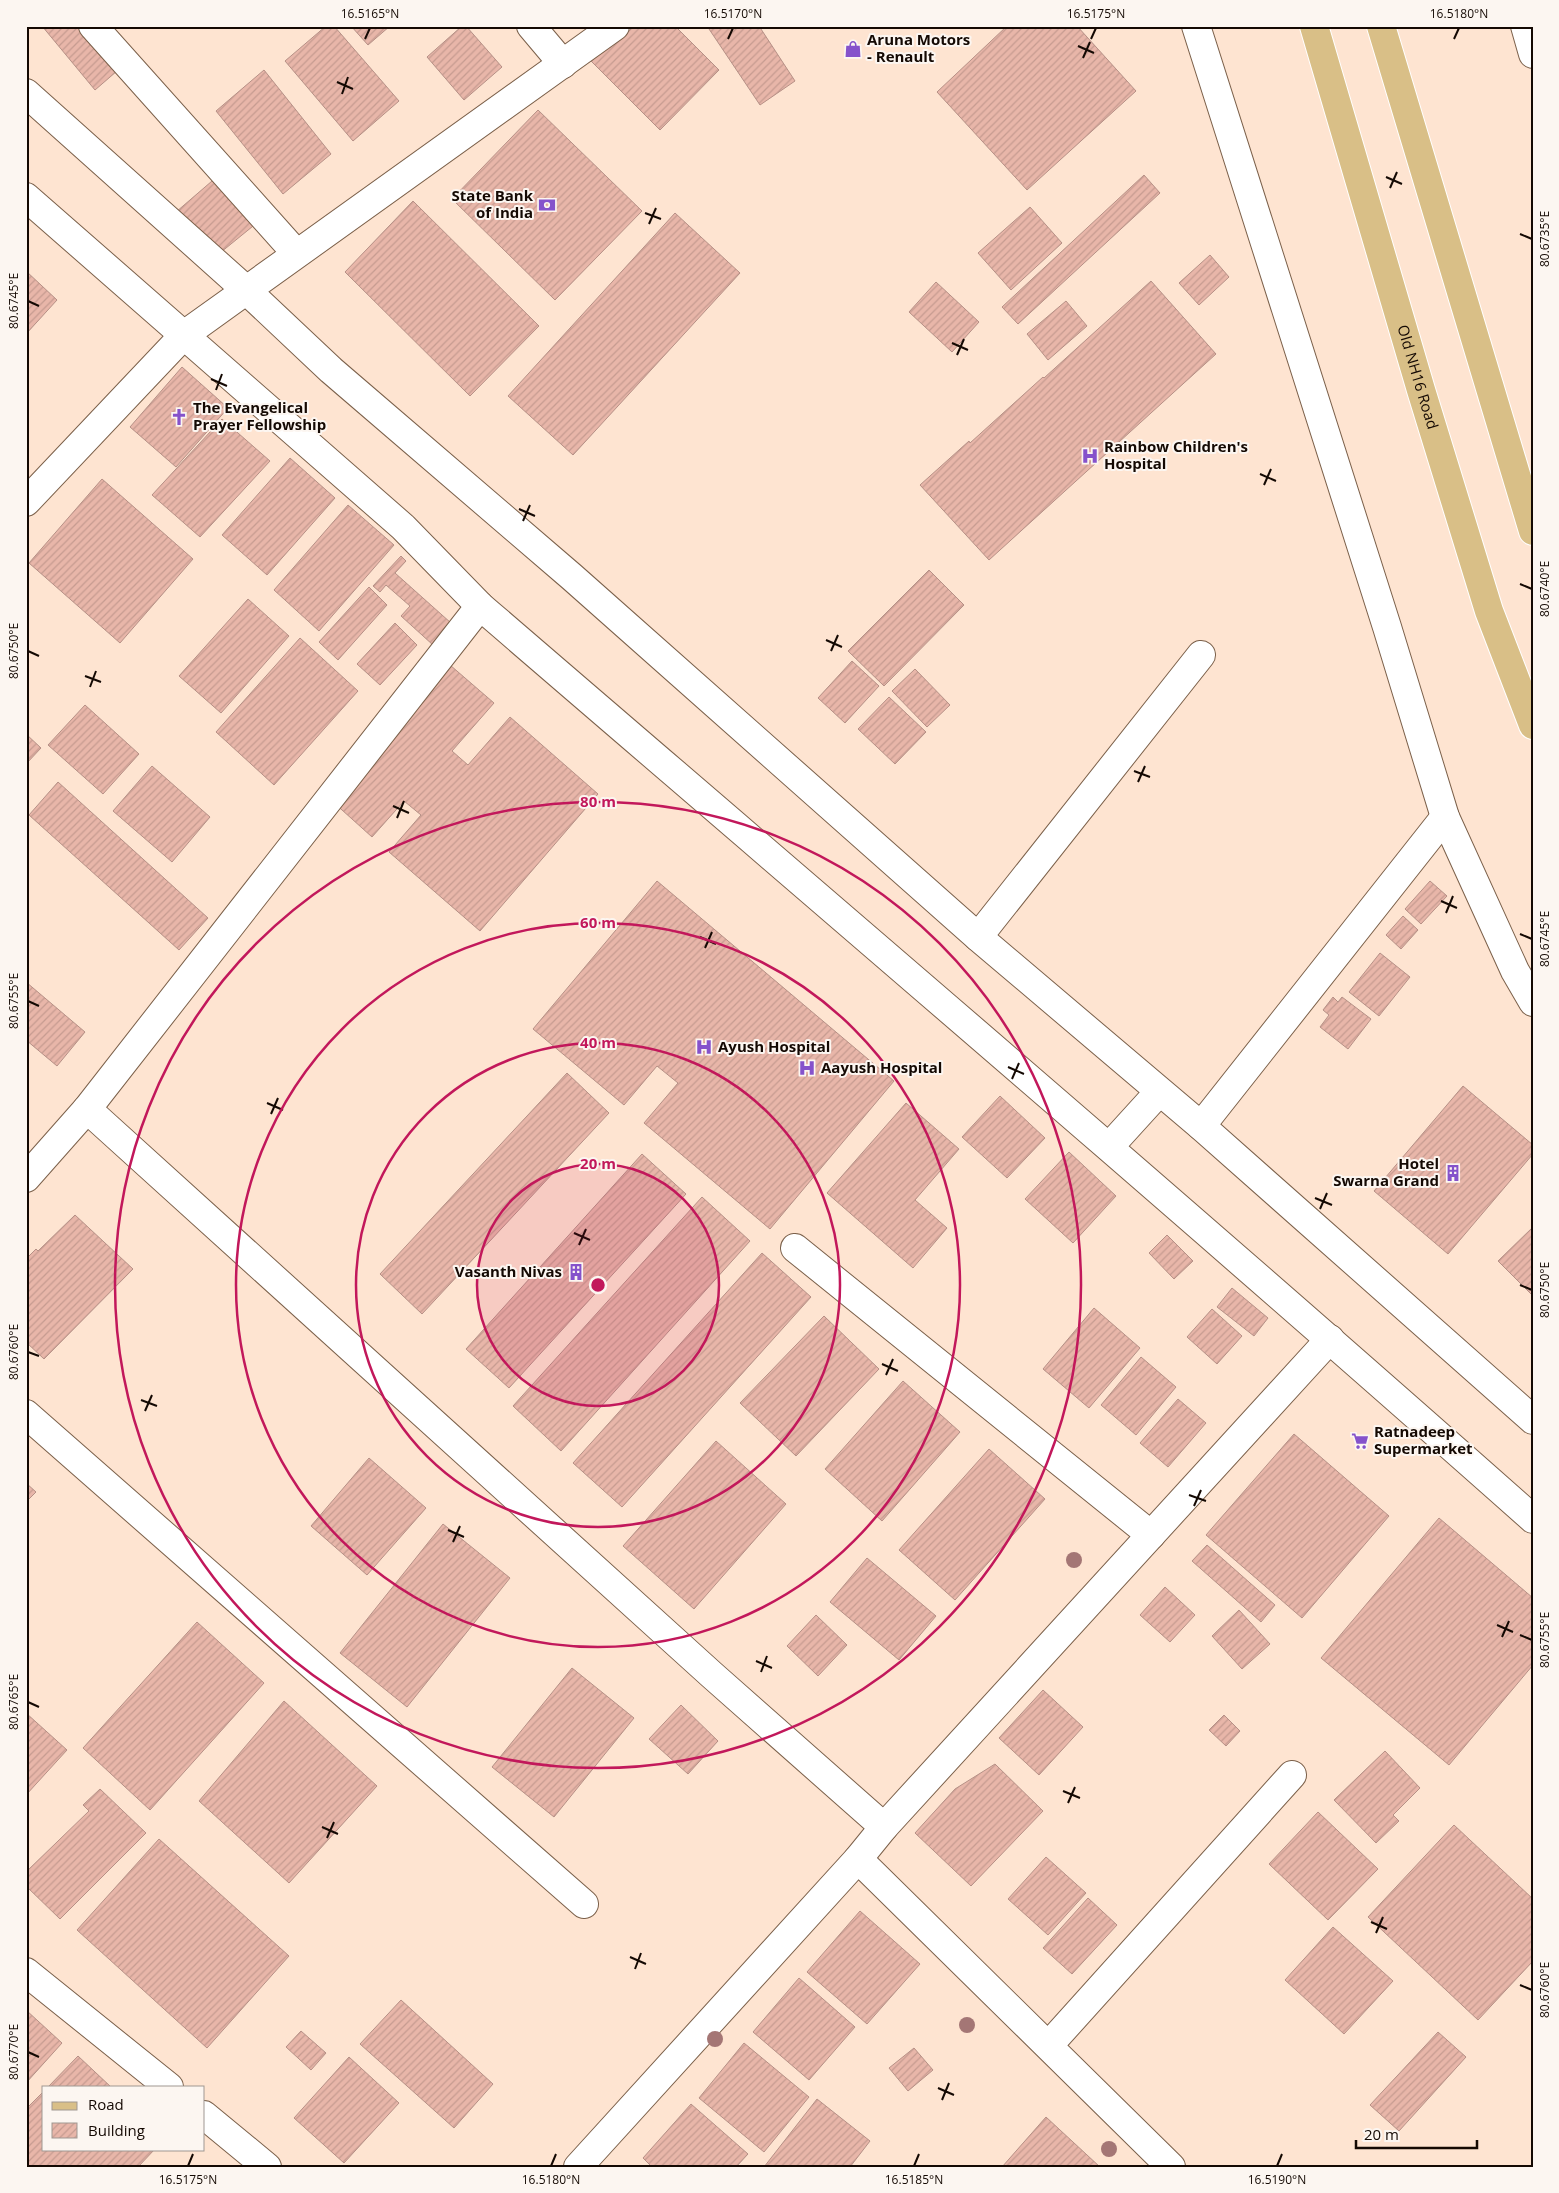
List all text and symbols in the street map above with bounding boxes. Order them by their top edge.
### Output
text: 16.5165°N [341,5,399,22]
text: 16.5170°N [704,5,762,22]
text: 16.5175°N [1067,5,1125,22]
text: 16.5180°N [1430,5,1488,22]
place label: Aruna Motors - Renault [867,29,970,66]
shop icon: Aruna Motors - Renault [843,39,863,59]
place label: State Bank of India [452,185,534,222]
bank icon: State Bank of India [537,195,557,215]
text: 80.6735°E [1536,211,1553,267]
text: 80.6745°E [5,273,22,329]
street label: Old NH16 Road [1393,322,1443,431]
place label: The Evangelical Prayer Fellowship [193,397,326,434]
church icon: The Evangelical Prayer Fellowship [169,407,189,427]
place label: Rainbow Children's Hospital [1104,436,1248,473]
hospital icon: Rainbow Children's Hospital [1080,446,1100,466]
text: 80.6740°E [1536,561,1553,617]
text: 80.6750°E [5,623,22,679]
text: 80 m [580,791,616,811]
text: 80.6745°E [1536,911,1553,967]
text: 60 m [580,912,616,932]
text: 80.6755°E [5,973,22,1029]
text: 40 m [580,1032,616,1052]
place label: Ayush Hospital [718,1036,830,1056]
hospital icon: Ayush Hospital [694,1037,714,1057]
place label: Aayush Hospital [821,1057,942,1077]
hospital icon: Aayush Hospital [797,1058,817,1078]
text: 20 m [580,1153,616,1173]
place label: Hotel Swarna Grand [1333,1153,1439,1190]
building icon: Hotel Swarna Grand [1443,1163,1463,1183]
place label: Vasanth Nivas [455,1261,562,1281]
building icon: Vasanth Nivas [566,1262,586,1282]
text: 80.6750°E [1536,1262,1553,1318]
centre of rings [589,1276,607,1294]
text: 80.6760°E [5,1324,22,1380]
place label: Ratnadeep Supermarket [1374,1421,1473,1458]
supermarket icon: Ratnadeep Supermarket [1350,1431,1370,1451]
text: 80.6755°E [1536,1612,1553,1668]
text: 80.6765°E [5,1674,22,1730]
text: 80.6760°E [1536,1962,1553,2018]
text: 80.6770°E [5,2024,22,2080]
legend [42,2086,205,2150]
text: Road [88,2094,124,2114]
scale bar [1356,2118,1478,2150]
text: Building [88,2120,145,2140]
text: 20 m [1364,2124,1399,2144]
text: 16.5175°N [159,2171,217,2188]
text: 16.5180°N [522,2171,580,2188]
text: 16.5185°N [885,2171,943,2188]
text: 16.5190°N [1248,2171,1306,2188]

